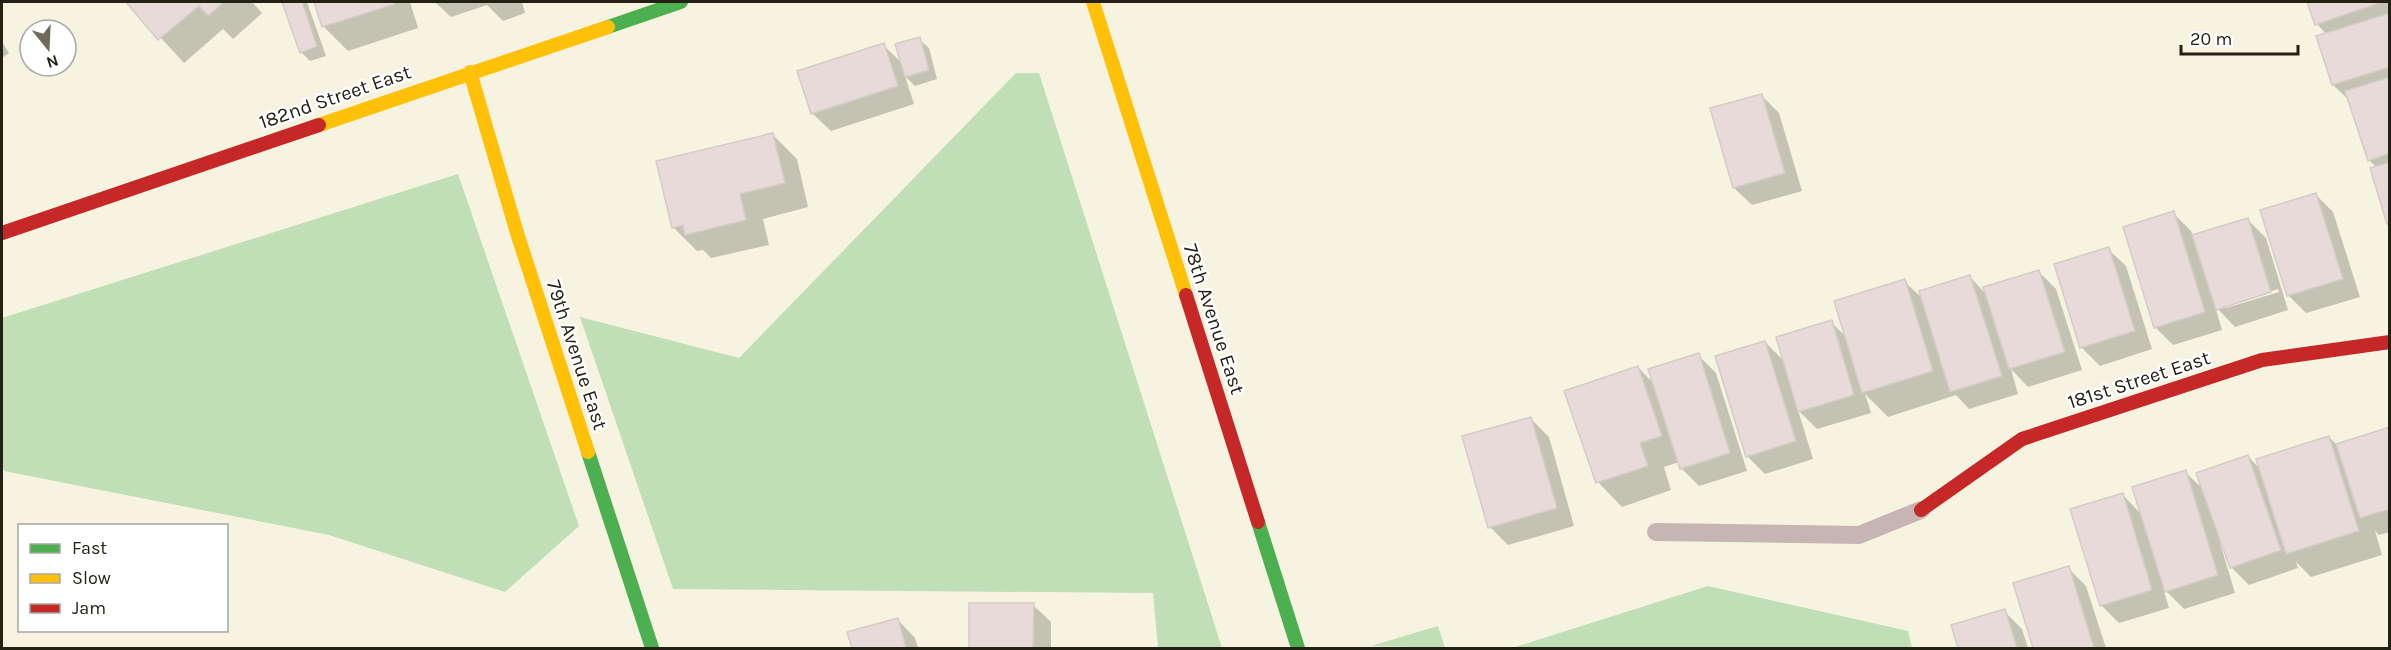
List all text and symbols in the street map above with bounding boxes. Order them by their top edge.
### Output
north arrow [18,18,78,78]
scale bar [2181,18,2298,56]
text: 20 m [2190,28,2232,50]
text: N [44,51,61,73]
street label: 182nd Street East [256,60,414,134]
street label: 78th Avenue East [1179,241,1249,398]
street label: 79th Avenue East [542,277,612,433]
street label: 181st Street East [2065,346,2213,414]
legend [18,524,228,632]
text: Fast [72,537,107,559]
text: Slow [72,567,111,589]
text: Jam [72,597,106,619]

